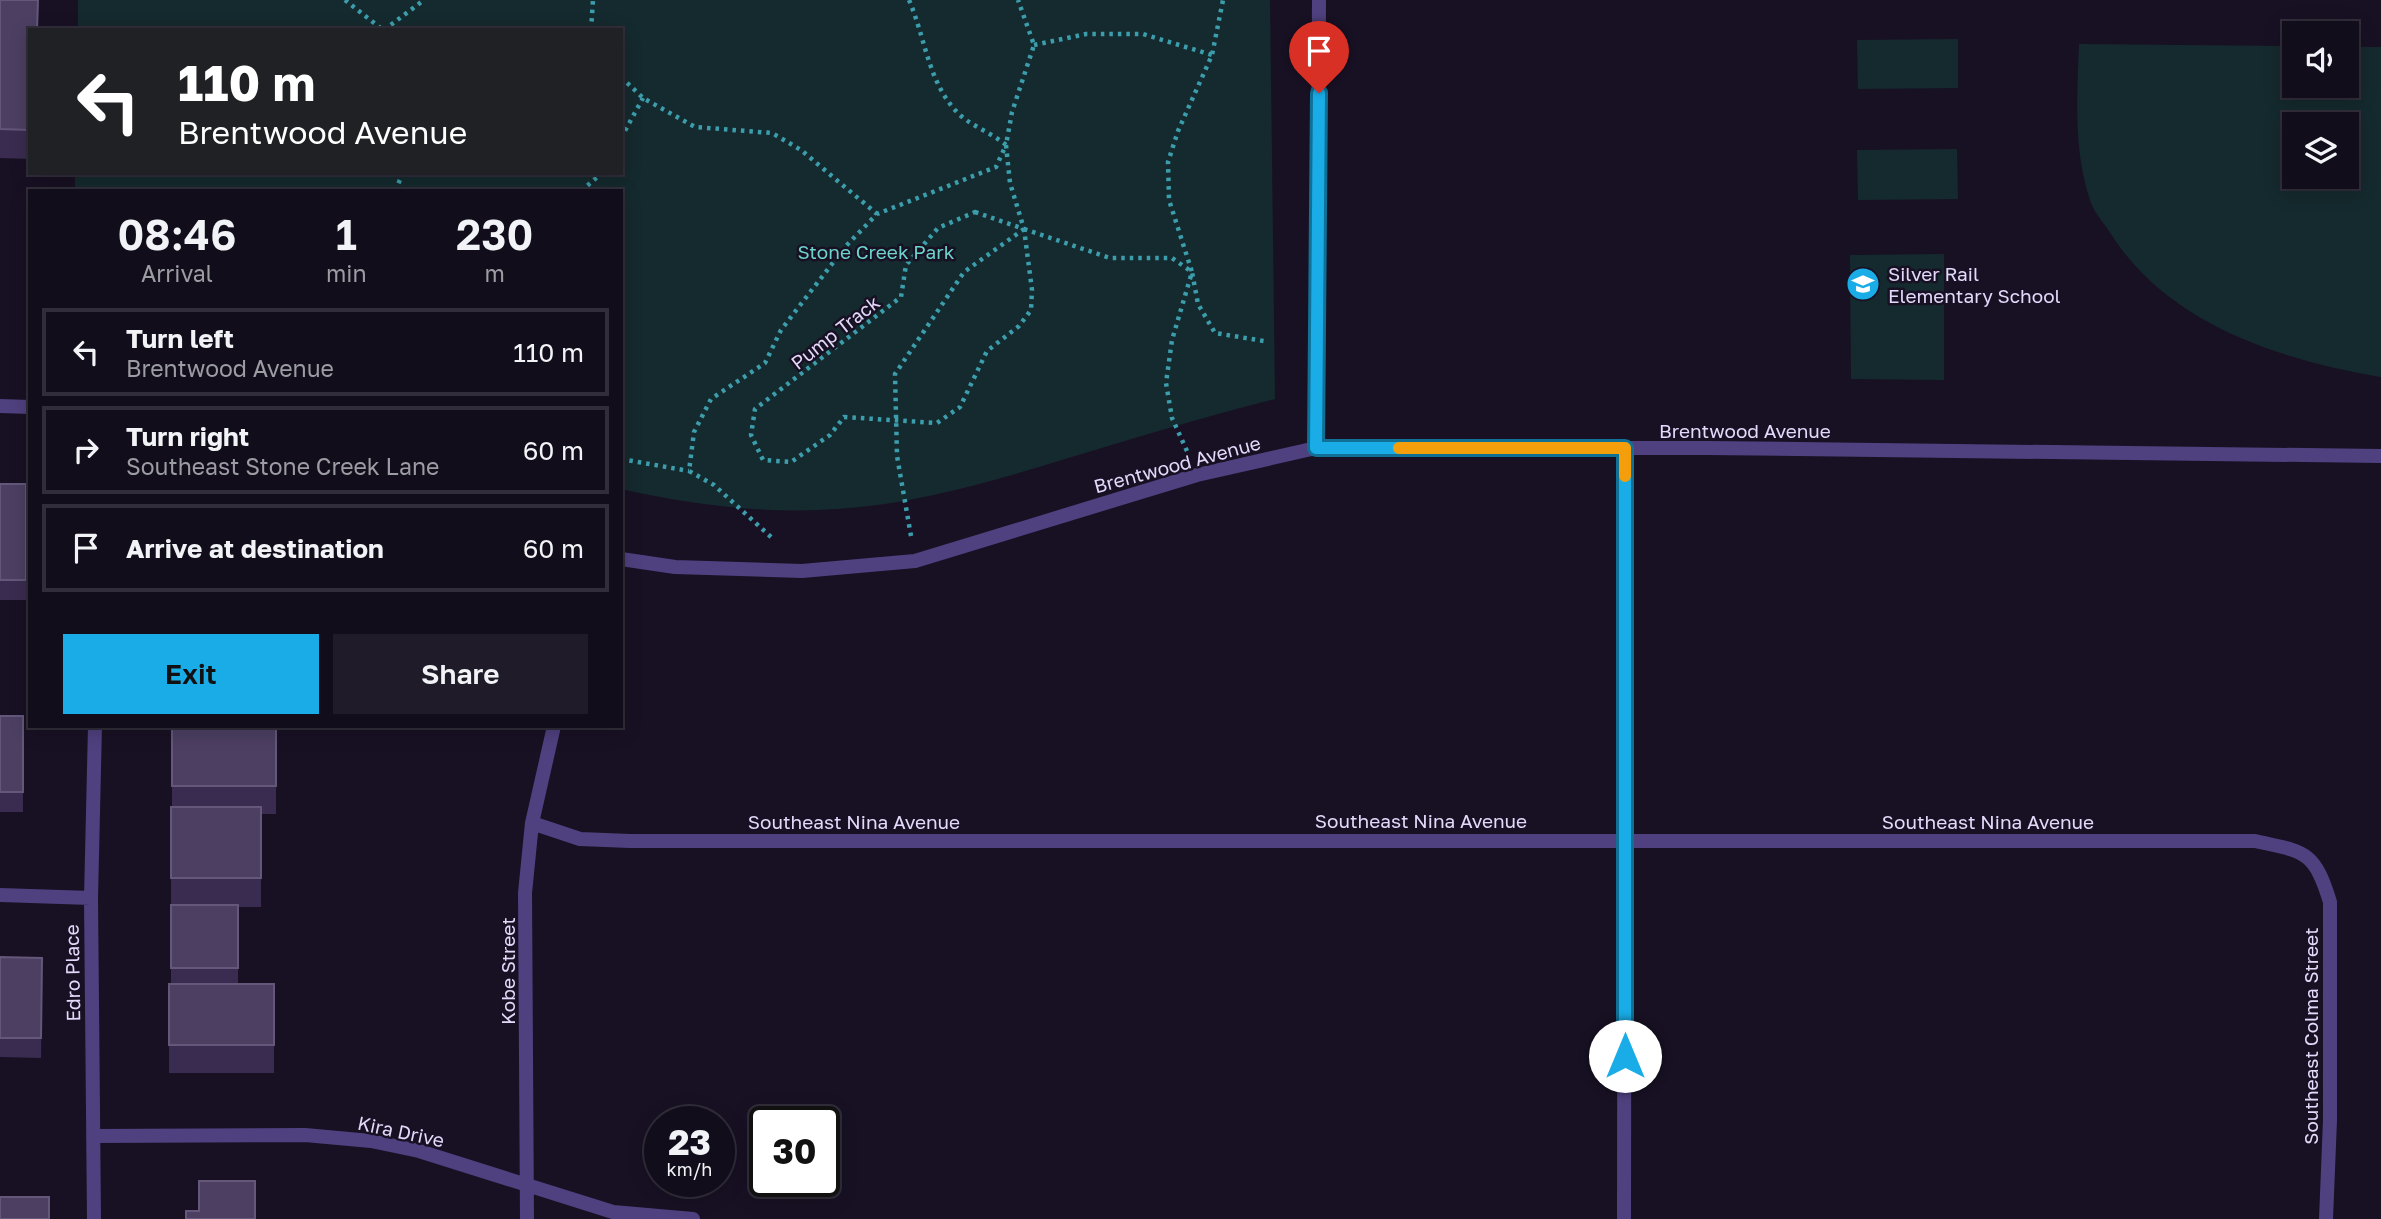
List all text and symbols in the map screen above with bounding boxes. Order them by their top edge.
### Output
pin [1289,21,1349,93]
map controls [2282,21,2359,189]
button: sound [2282,21,2359,98]
icon: arrive [1300,32,1338,70]
text: 110 m [178,53,315,112]
icon: left [63,56,154,147]
button: layers [2282,112,2359,189]
text: Brentwood Avenue [178,113,467,151]
text: 08:46 [118,209,236,259]
text: 1 [336,209,357,259]
text: 230 [456,209,533,259]
park label: Stone Creek Park [797,240,955,263]
text: Arrival [141,259,213,287]
text: min [326,259,367,287]
text: m [485,259,505,287]
place label: Silver Rail Elementary School [1888,262,2061,307]
school or university icon: Silver Rail Elementary School [1844,265,1882,303]
street label: Pump Track [786,290,884,374]
text: Turn left [126,323,234,354]
icon: left [67,333,105,371]
text: 110 m [513,337,584,368]
text: Brentwood Avenue [126,354,334,382]
street label: Brentwood Avenue [1659,419,1831,442]
text: Turn right [126,421,249,452]
icon: right [67,431,105,469]
street label: Brentwood Avenue [1091,431,1263,497]
text: 60 m [523,435,584,466]
text: Southeast Stone Creek Lane [126,452,439,480]
icon: arrive [67,529,105,567]
text: Arrive at destination [126,533,384,564]
text: 60 m [523,533,584,564]
button: Exit [63,634,319,714]
button: Share [333,634,588,714]
street label: Southeast Nina Avenue [1315,809,1527,832]
street label: Southeast Nina Avenue [748,810,960,833]
street label: Southeast Nina Avenue [1882,810,2094,833]
street label: Kobe Street [496,917,519,1025]
street label: Edro Place [60,924,84,1022]
street label: Southeast Colma Street [2299,927,2322,1145]
position arrow [1588,1019,1662,1093]
speed limit sign: 30 [749,1106,840,1197]
street label: Kira Drive [356,1111,446,1151]
text: 23 [668,1121,711,1163]
text: km/h [667,1158,712,1180]

